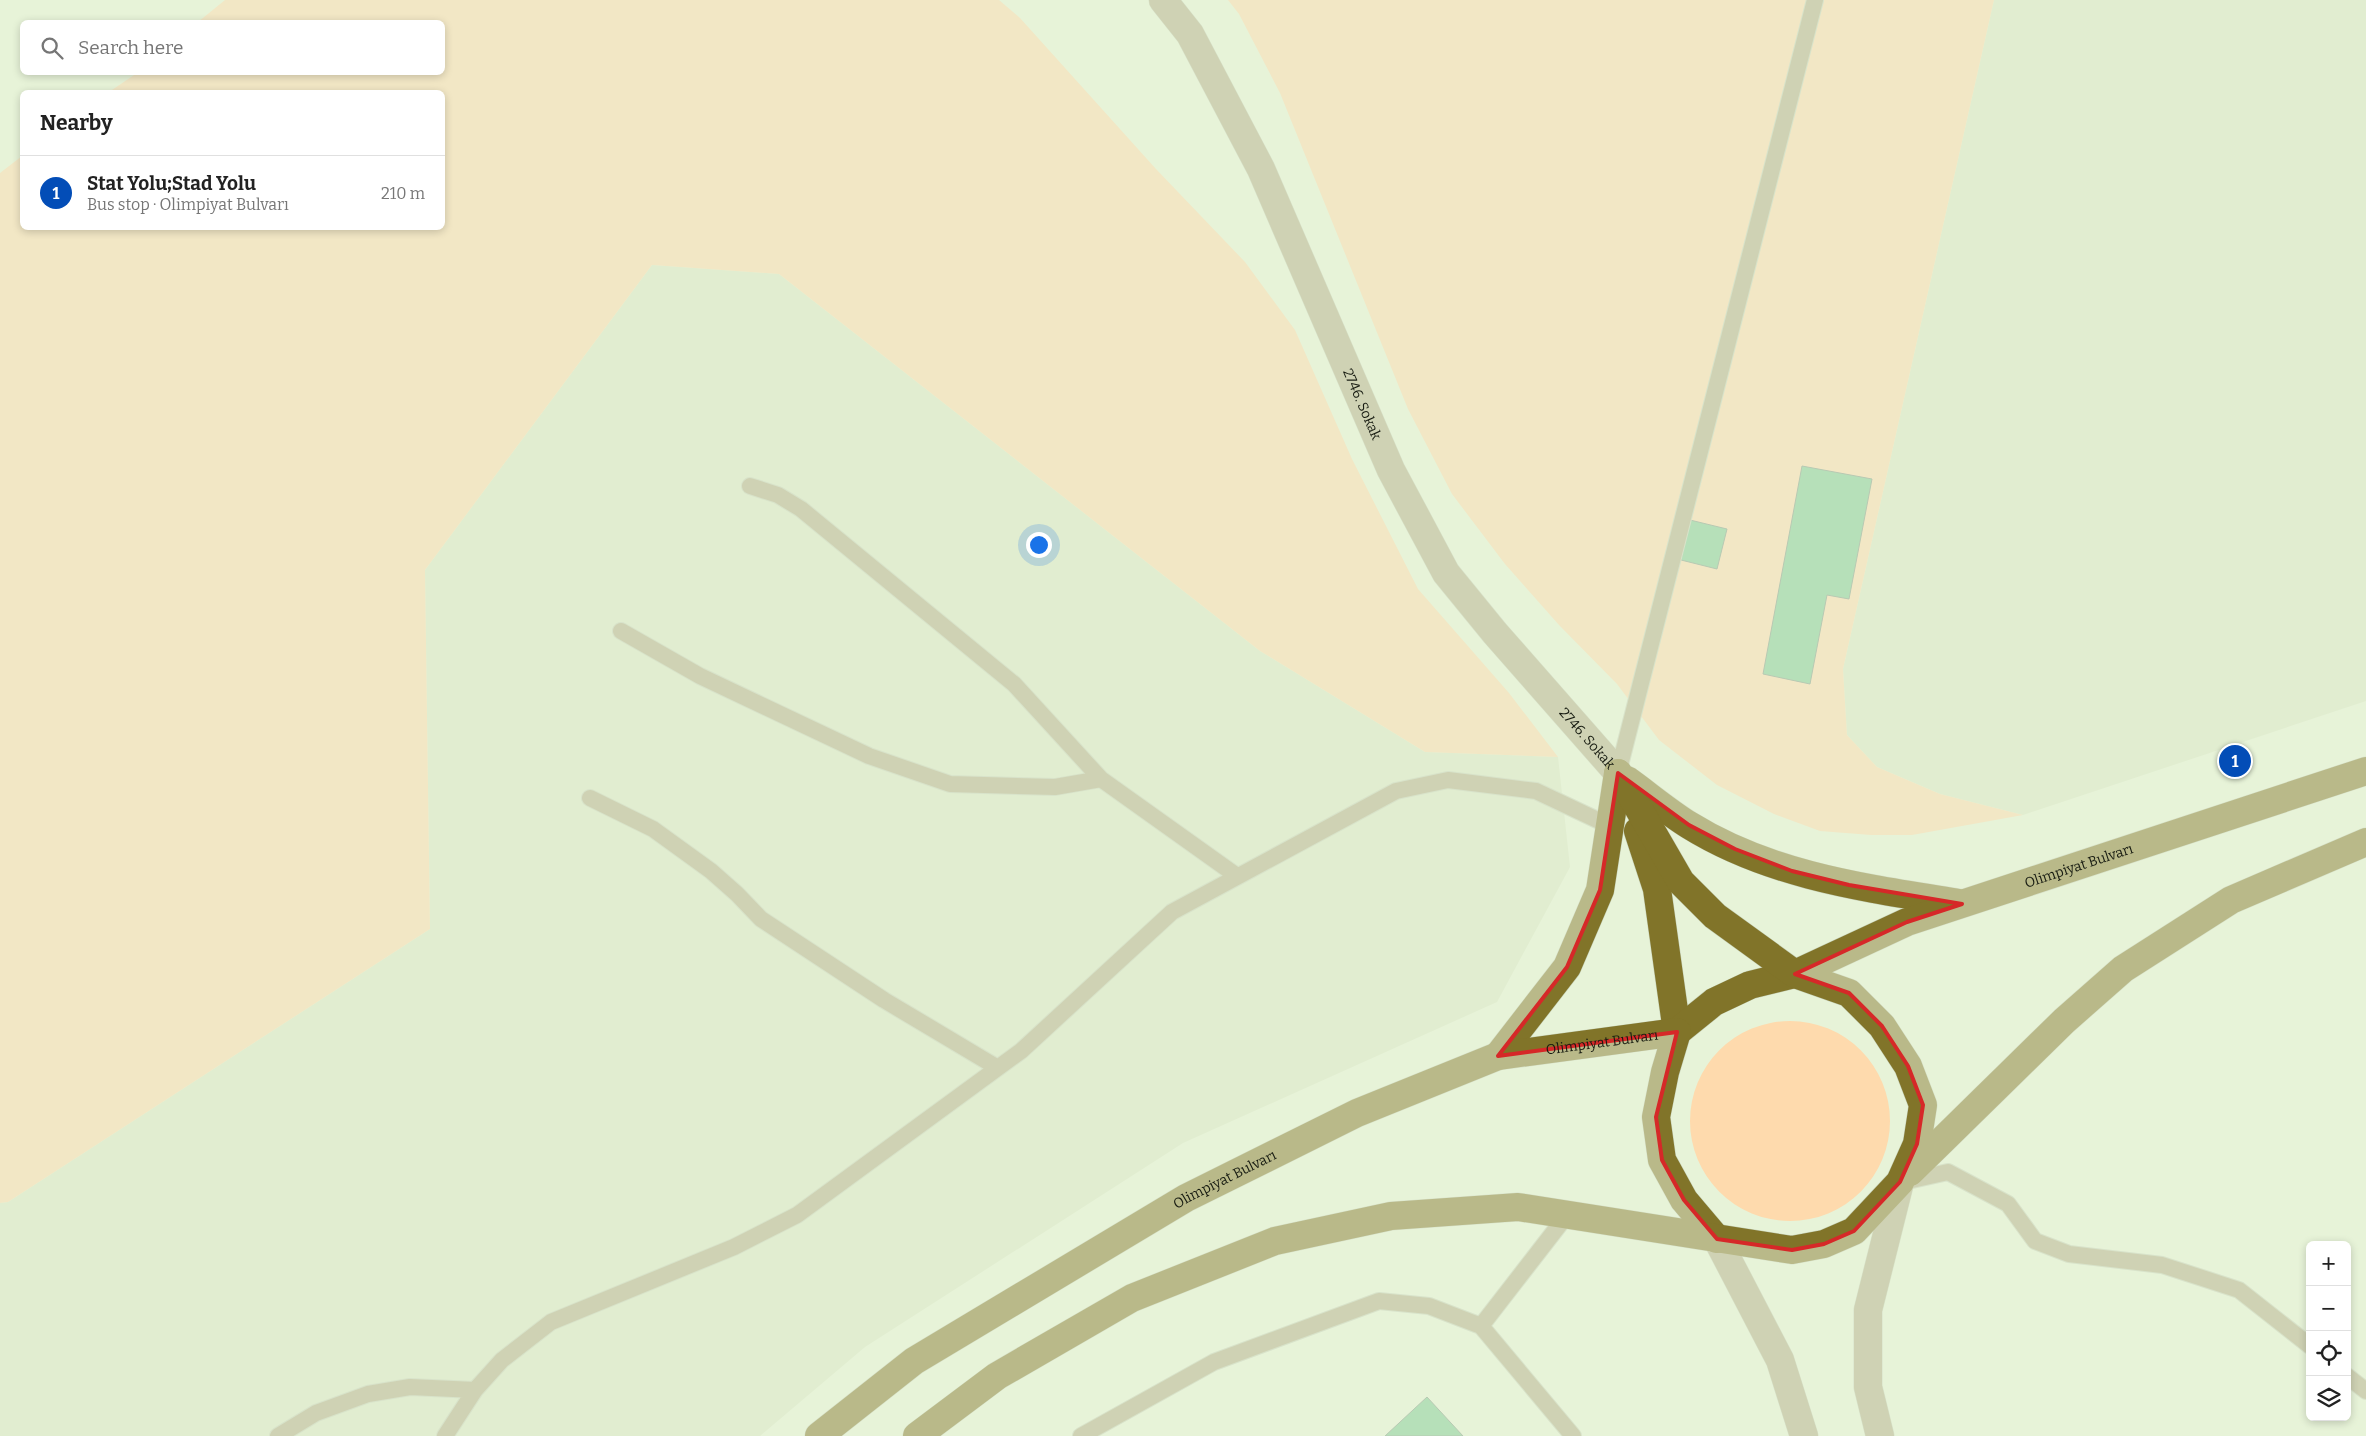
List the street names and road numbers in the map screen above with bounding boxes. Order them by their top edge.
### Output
street label: 2746. Sokak [1339,366,1385,443]
street label: 2746. Sokak [1556,704,1618,773]
street label: Olimpiyat Bulvarı [2022,840,2135,892]
street label: Olimpiyat Bulvarı [1545,1027,1659,1059]
street label: Olimpiyat Bulvarı [1170,1147,1279,1213]

